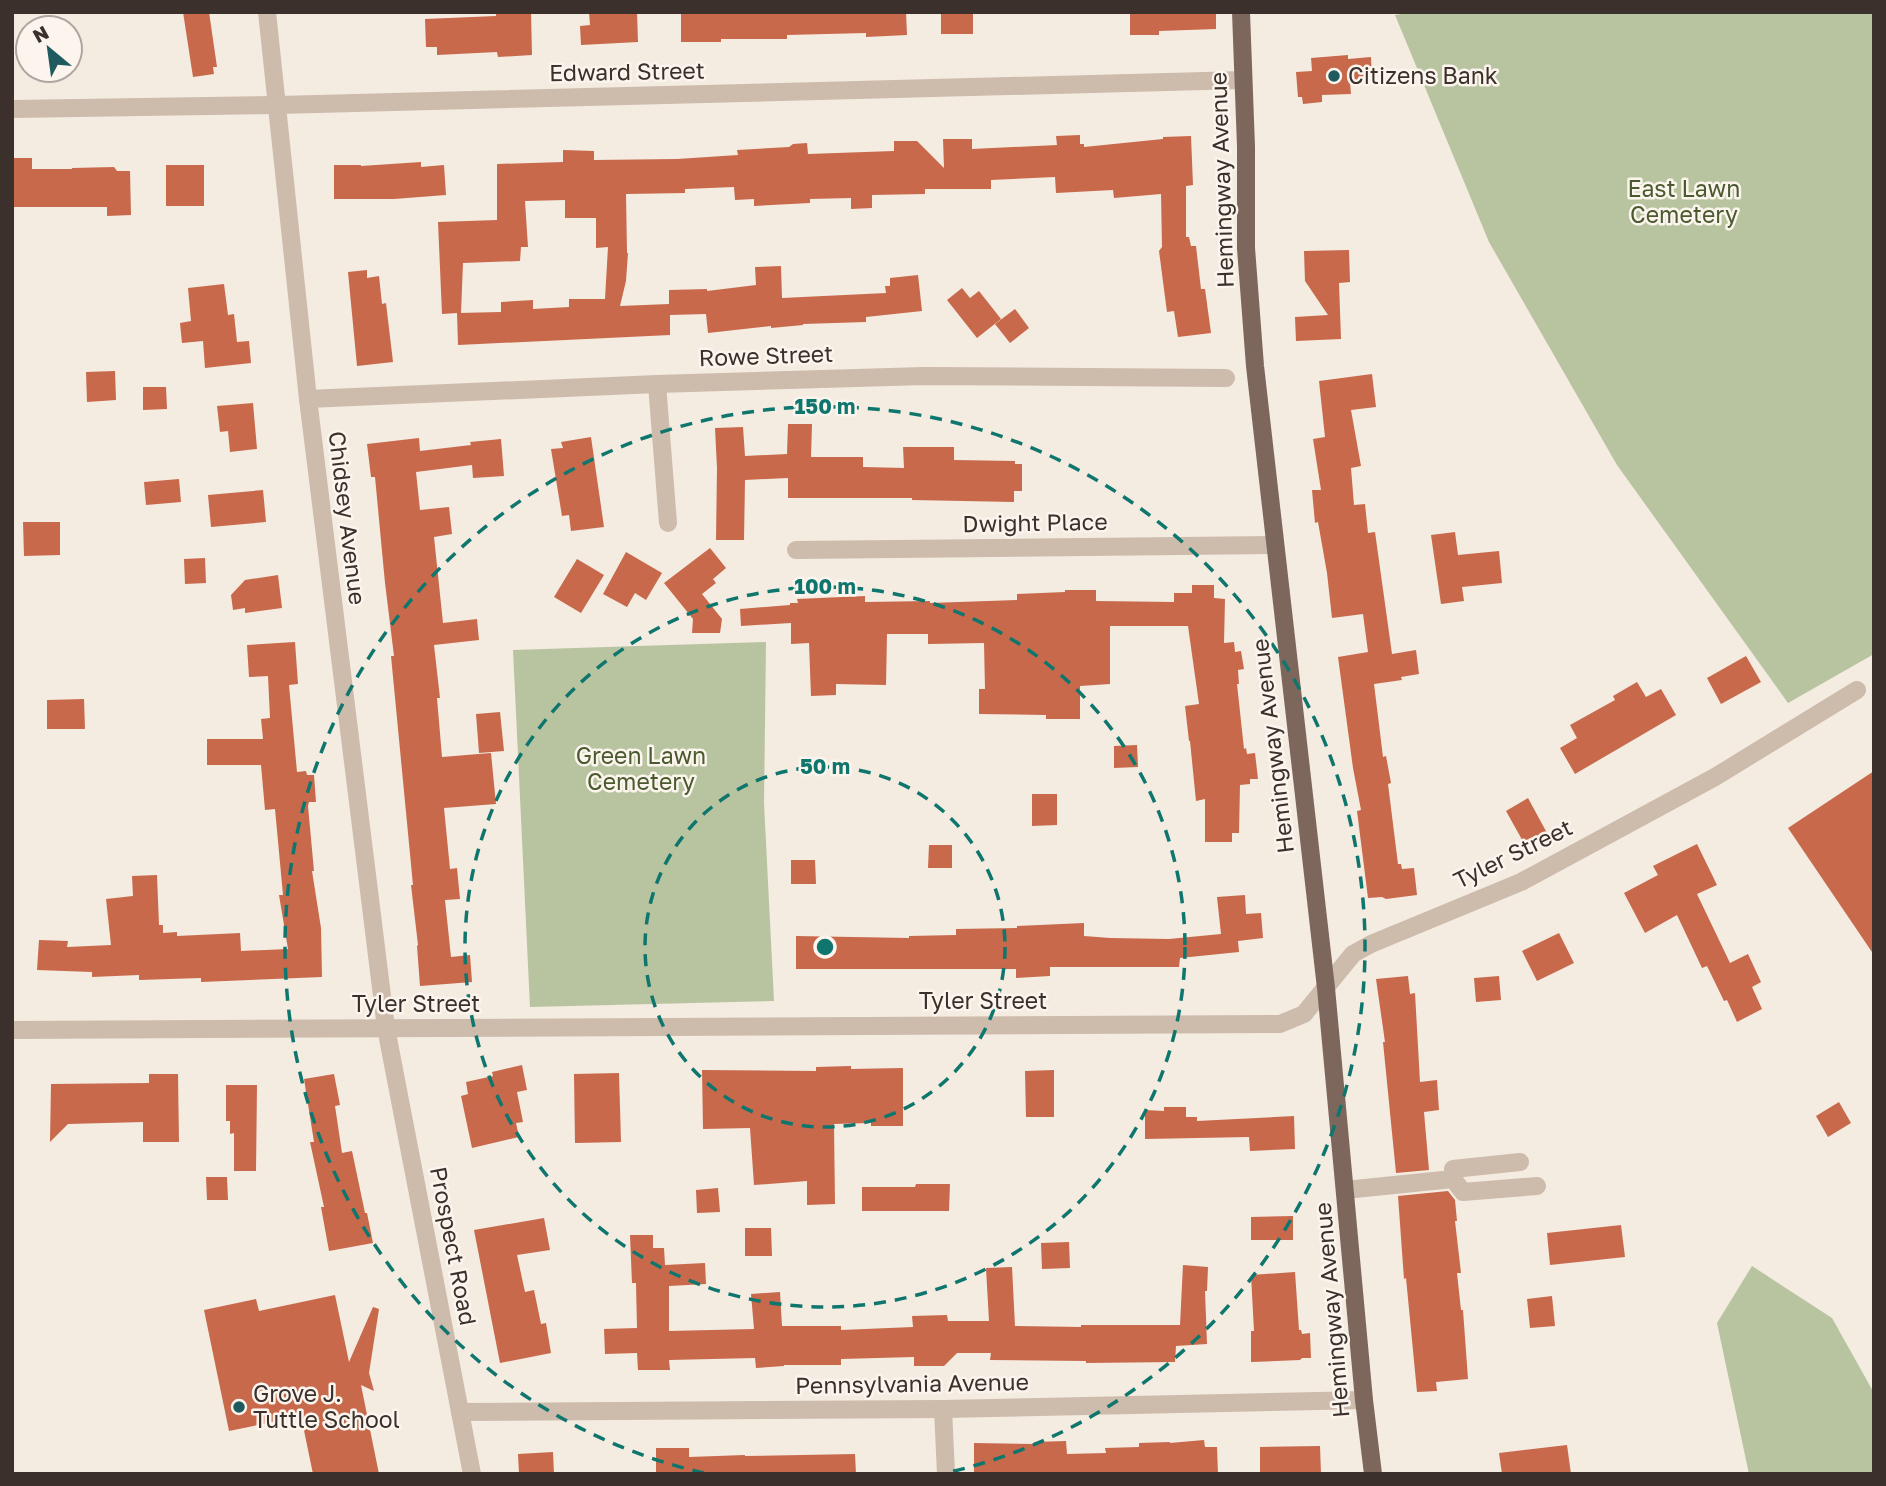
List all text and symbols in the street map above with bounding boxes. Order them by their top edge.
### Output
north arrow [14,14,84,84]
text: N [29,20,52,47]
street label: Edward Street [549,56,705,86]
place label: Citizens Bank [1348,61,1498,89]
marker: Citizens Bank [1326,68,1342,84]
street label: Hemingway Avenue [1203,72,1239,289]
park label: East Lawn Cemetery [1628,174,1740,228]
street label: Rowe Street [698,339,834,371]
text: 150 m [795,393,855,419]
street label: Chidsey Avenue [323,429,373,606]
street label: Dwight Place [962,507,1108,537]
text: 100 m [794,573,856,599]
street label: Hemingway Avenue [1245,637,1299,855]
park label: Green Lawn Cemetery [576,741,706,795]
text: 50 m [800,753,850,779]
street label: Tyler Street [1449,812,1576,894]
centre of rings [813,935,837,959]
street label: Tyler Street [919,986,1047,1014]
street label: Tyler Street [352,989,480,1017]
street label: Prospect Road [425,1164,483,1328]
street label: Hemingway Avenue [1308,1201,1354,1419]
street label: Pennsylvania Avenue [795,1367,1029,1399]
place label: Grove J. Tuttle School [253,1379,400,1433]
marker: Grove J. Tuttle School [231,1399,247,1415]

